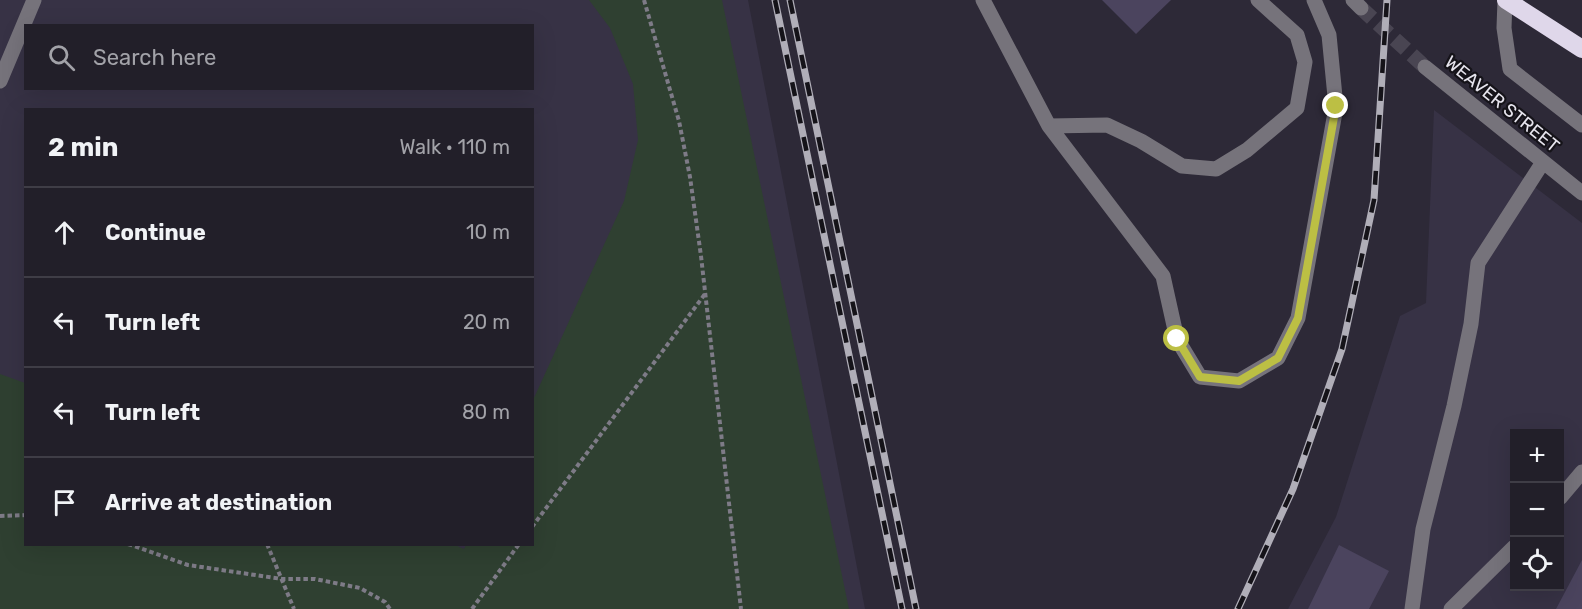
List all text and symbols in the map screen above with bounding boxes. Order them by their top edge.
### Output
search box [24,24,534,90]
icon: search [45,41,78,74]
text: Search here [93,44,216,71]
street label: WEAVER STREET [1440,51,1564,157]
route end [1322,92,1348,118]
text: 2 min [48,132,118,163]
text: Walk · 110 m [399,135,510,159]
icon: ahead [48,216,81,249]
text: Continue [105,219,206,246]
text: 10 m [466,220,510,244]
icon: left [48,306,81,339]
text: Turn left [105,309,200,336]
text: 20 m [463,310,510,334]
route start [1163,325,1189,351]
icon: left [48,396,81,429]
text: Turn left [105,399,200,426]
text: 80 m [462,400,510,424]
map controls [1510,429,1564,591]
button: + [1510,429,1564,483]
button: − [1510,483,1564,537]
icon: arrive [48,486,81,519]
text: Arrive at destination [105,489,332,516]
button: locate [1510,537,1564,591]

